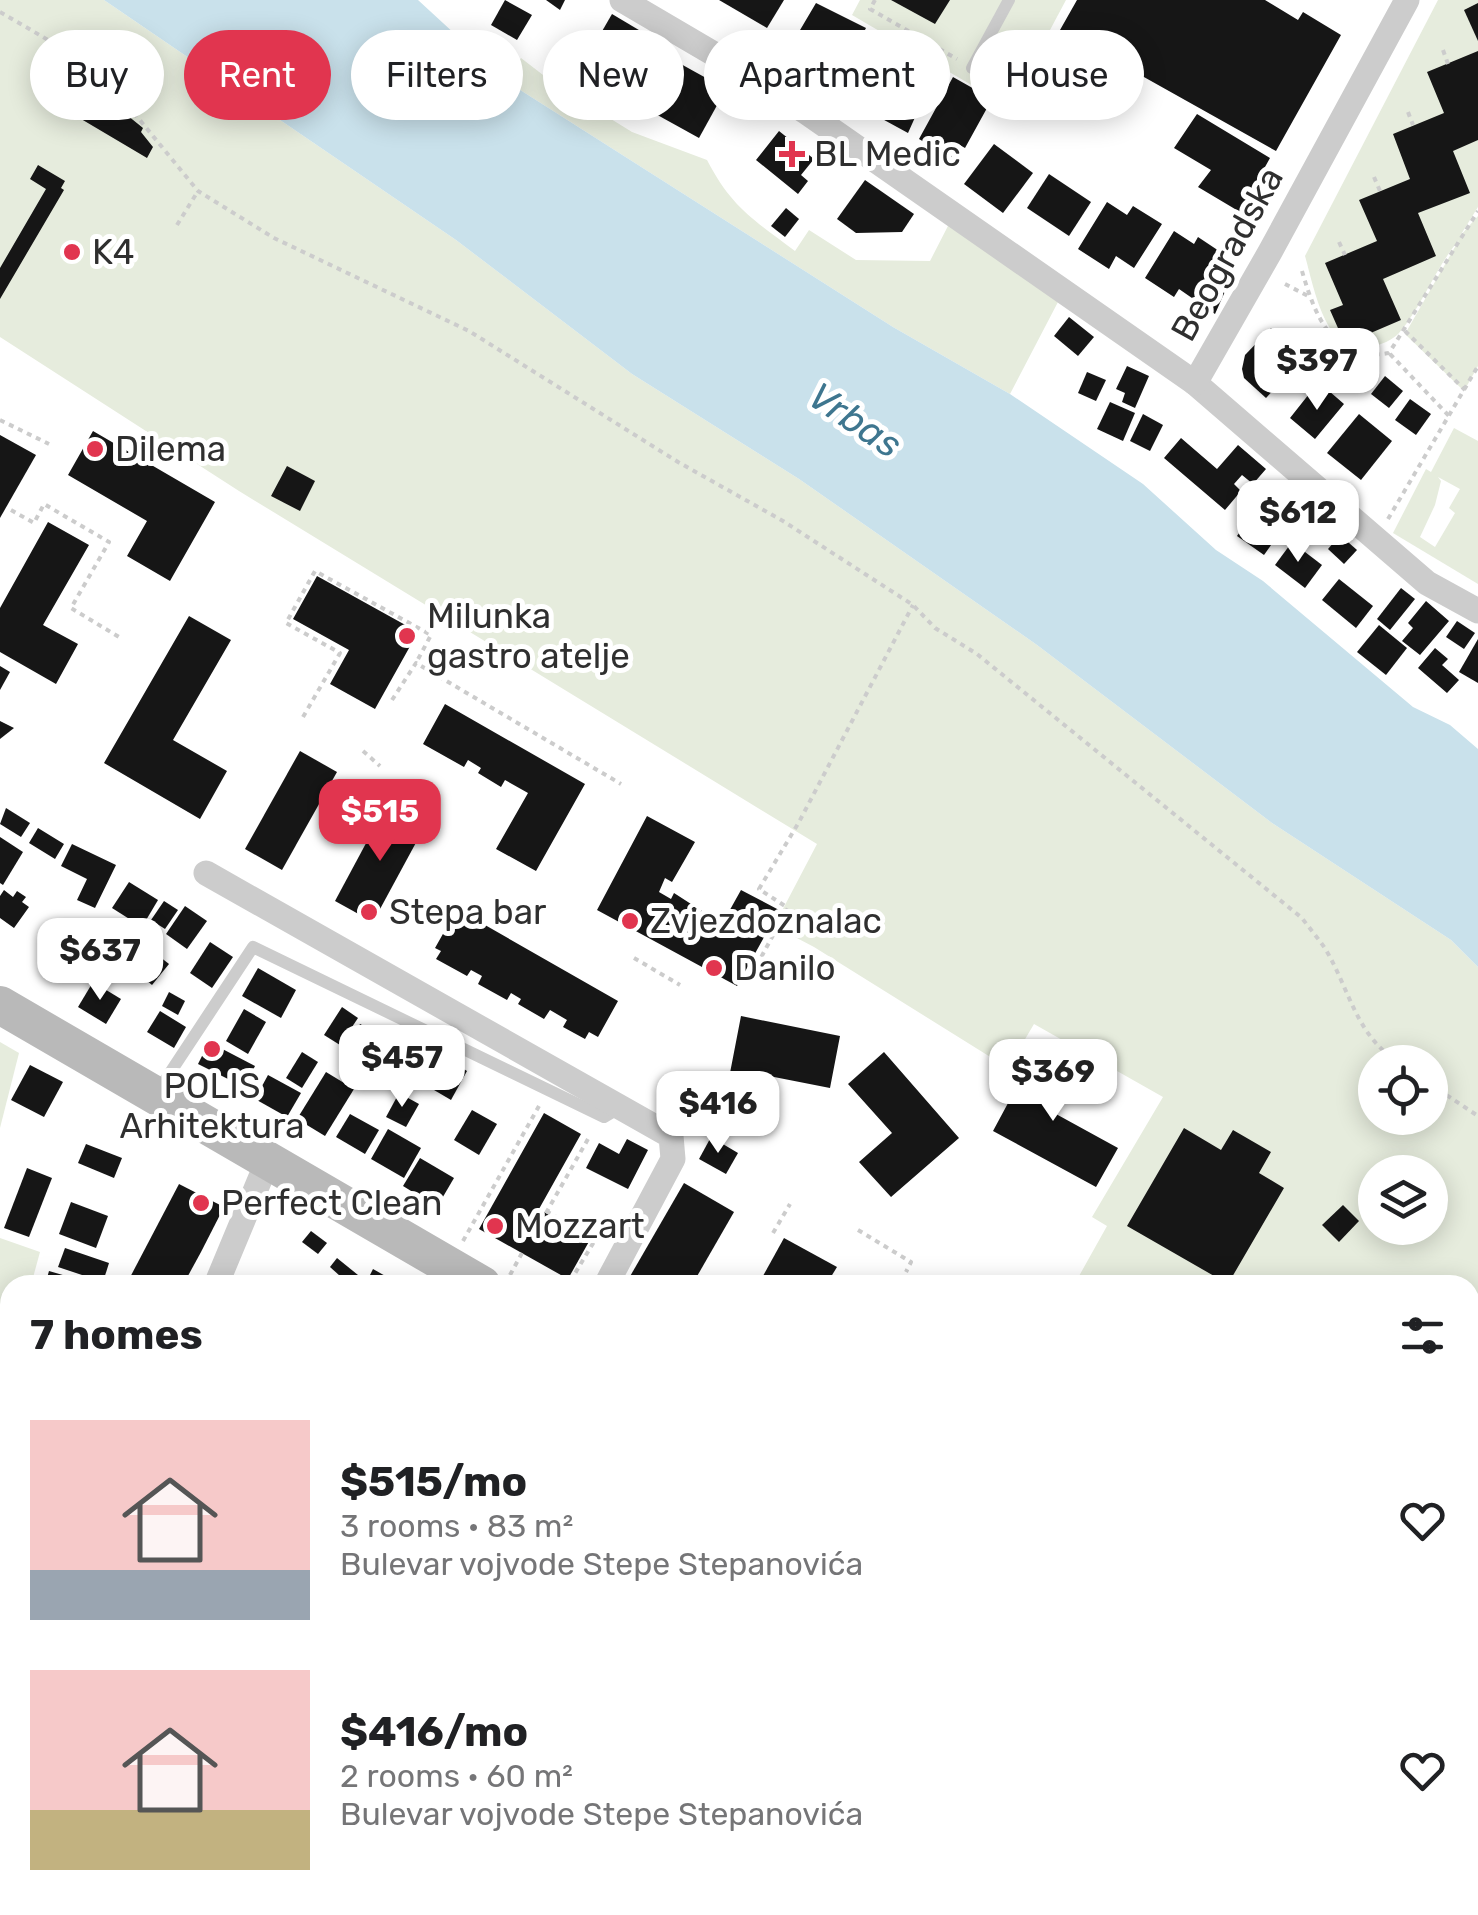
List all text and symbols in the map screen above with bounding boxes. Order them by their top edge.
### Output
chip: Buy [30,30,164,120]
chip: Rent [184,30,331,120]
chip: Filters [351,30,523,120]
chip: New [543,30,684,120]
chip: Apartment [704,30,950,120]
chip: House [970,30,1144,120]
place label: BL Medic [814,133,961,175]
marker: BL Medic [779,141,805,167]
street label: Beogradska [1162,160,1292,348]
place label: K4 [92,231,134,273]
marker: K4 [61,241,83,263]
pin: $397 [1258,328,1376,413]
text: $397 [1276,341,1358,379]
water label: Vrbas [800,372,910,468]
place label: Dilema [115,428,226,470]
marker: Dilema [84,438,106,460]
pin: $612 [1239,480,1357,565]
text: $612 [1259,493,1337,531]
place label: Milunka gastro atelje [427,595,630,677]
marker: Milunka gastro atelje [396,625,418,647]
pin: $515 [321,779,439,864]
text: $515 [341,792,419,830]
place label: Stepa bar [389,891,546,933]
place label: Zvjezdoznalac [650,900,882,942]
marker: Stepa bar [358,901,380,923]
marker: Zvjezdoznalac [619,910,641,932]
pin: $637 [41,918,159,1003]
text: $637 [59,931,141,969]
place label: Danilo [734,947,836,989]
marker: Danilo [703,957,725,979]
pin: $457 [343,1025,461,1110]
marker: POLIS Arhitektura [201,1038,223,1060]
text: $457 [361,1038,443,1076]
pin: $369 [994,1039,1112,1124]
map controls [1358,1045,1448,1245]
button: locate [1358,1045,1448,1135]
text: $369 [1011,1052,1095,1090]
place label: POLIS Arhitektura [120,1065,304,1147]
pin: $416 [659,1071,777,1156]
text: $416 [678,1084,758,1122]
button: layers [1358,1155,1448,1245]
place label: Perfect Clean [221,1182,442,1224]
marker: Perfect Clean [190,1192,212,1214]
place label: Mozzart [515,1205,645,1247]
marker: Mozzart [484,1215,506,1237]
icon: filters [1395,1308,1450,1363]
text: 7 homes [30,1310,203,1360]
text: $515/mo [340,1457,527,1507]
icon: home [110,1460,230,1580]
icon: heart [1395,1493,1450,1548]
text: 3 rooms · 83 m² [340,1507,573,1545]
text: Bulevar vojvode Stepe Stepanovića [340,1545,863,1583]
text: $416/mo [340,1707,528,1757]
icon: home [110,1710,230,1830]
icon: heart [1395,1743,1450,1798]
text: 2 rooms · 60 m² [340,1757,573,1795]
text: Bulevar vojvode Stepe Stepanovića [340,1795,863,1833]

